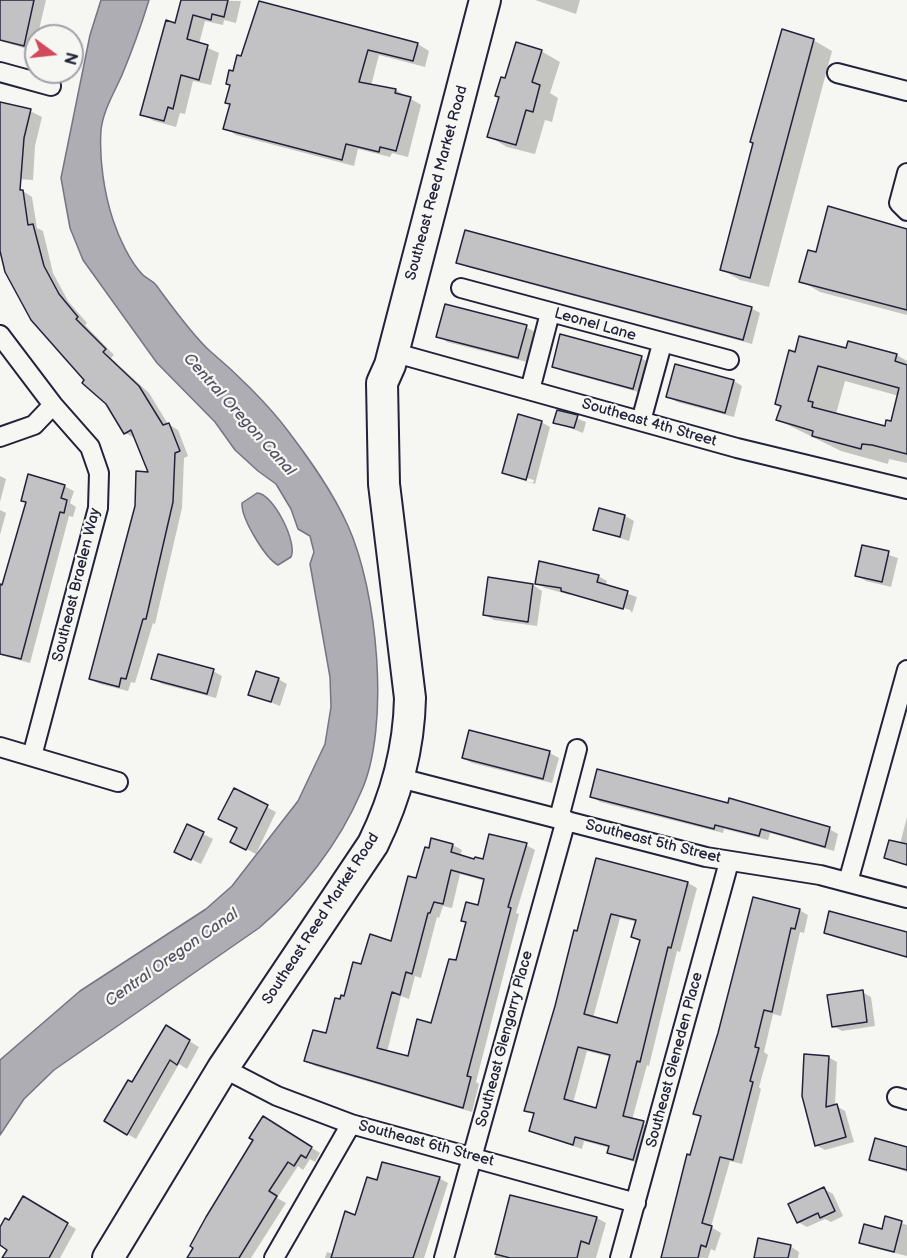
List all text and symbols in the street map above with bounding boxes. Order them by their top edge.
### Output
north arrow [24,24,84,84]
text: N [59,50,81,67]
street label: Southeast Reed Market Road [402,84,472,282]
street label: Leonel Lane [552,305,638,345]
water label: Central Oregon Canal [179,350,299,480]
street label: Southeast 4th Street [579,395,719,451]
street label: Southeast Braelen Way [49,506,105,664]
street label: Southeast 5th Street [583,816,723,868]
street label: Southeast Reed Market Road [259,830,383,1008]
water label: Central Oregon Canal [102,905,242,1011]
street label: Southeast Glengarry Place [473,949,537,1129]
street label: Southeast Gleneden Place [643,970,707,1150]
street label: Southeast 6th Street [356,1117,496,1171]

